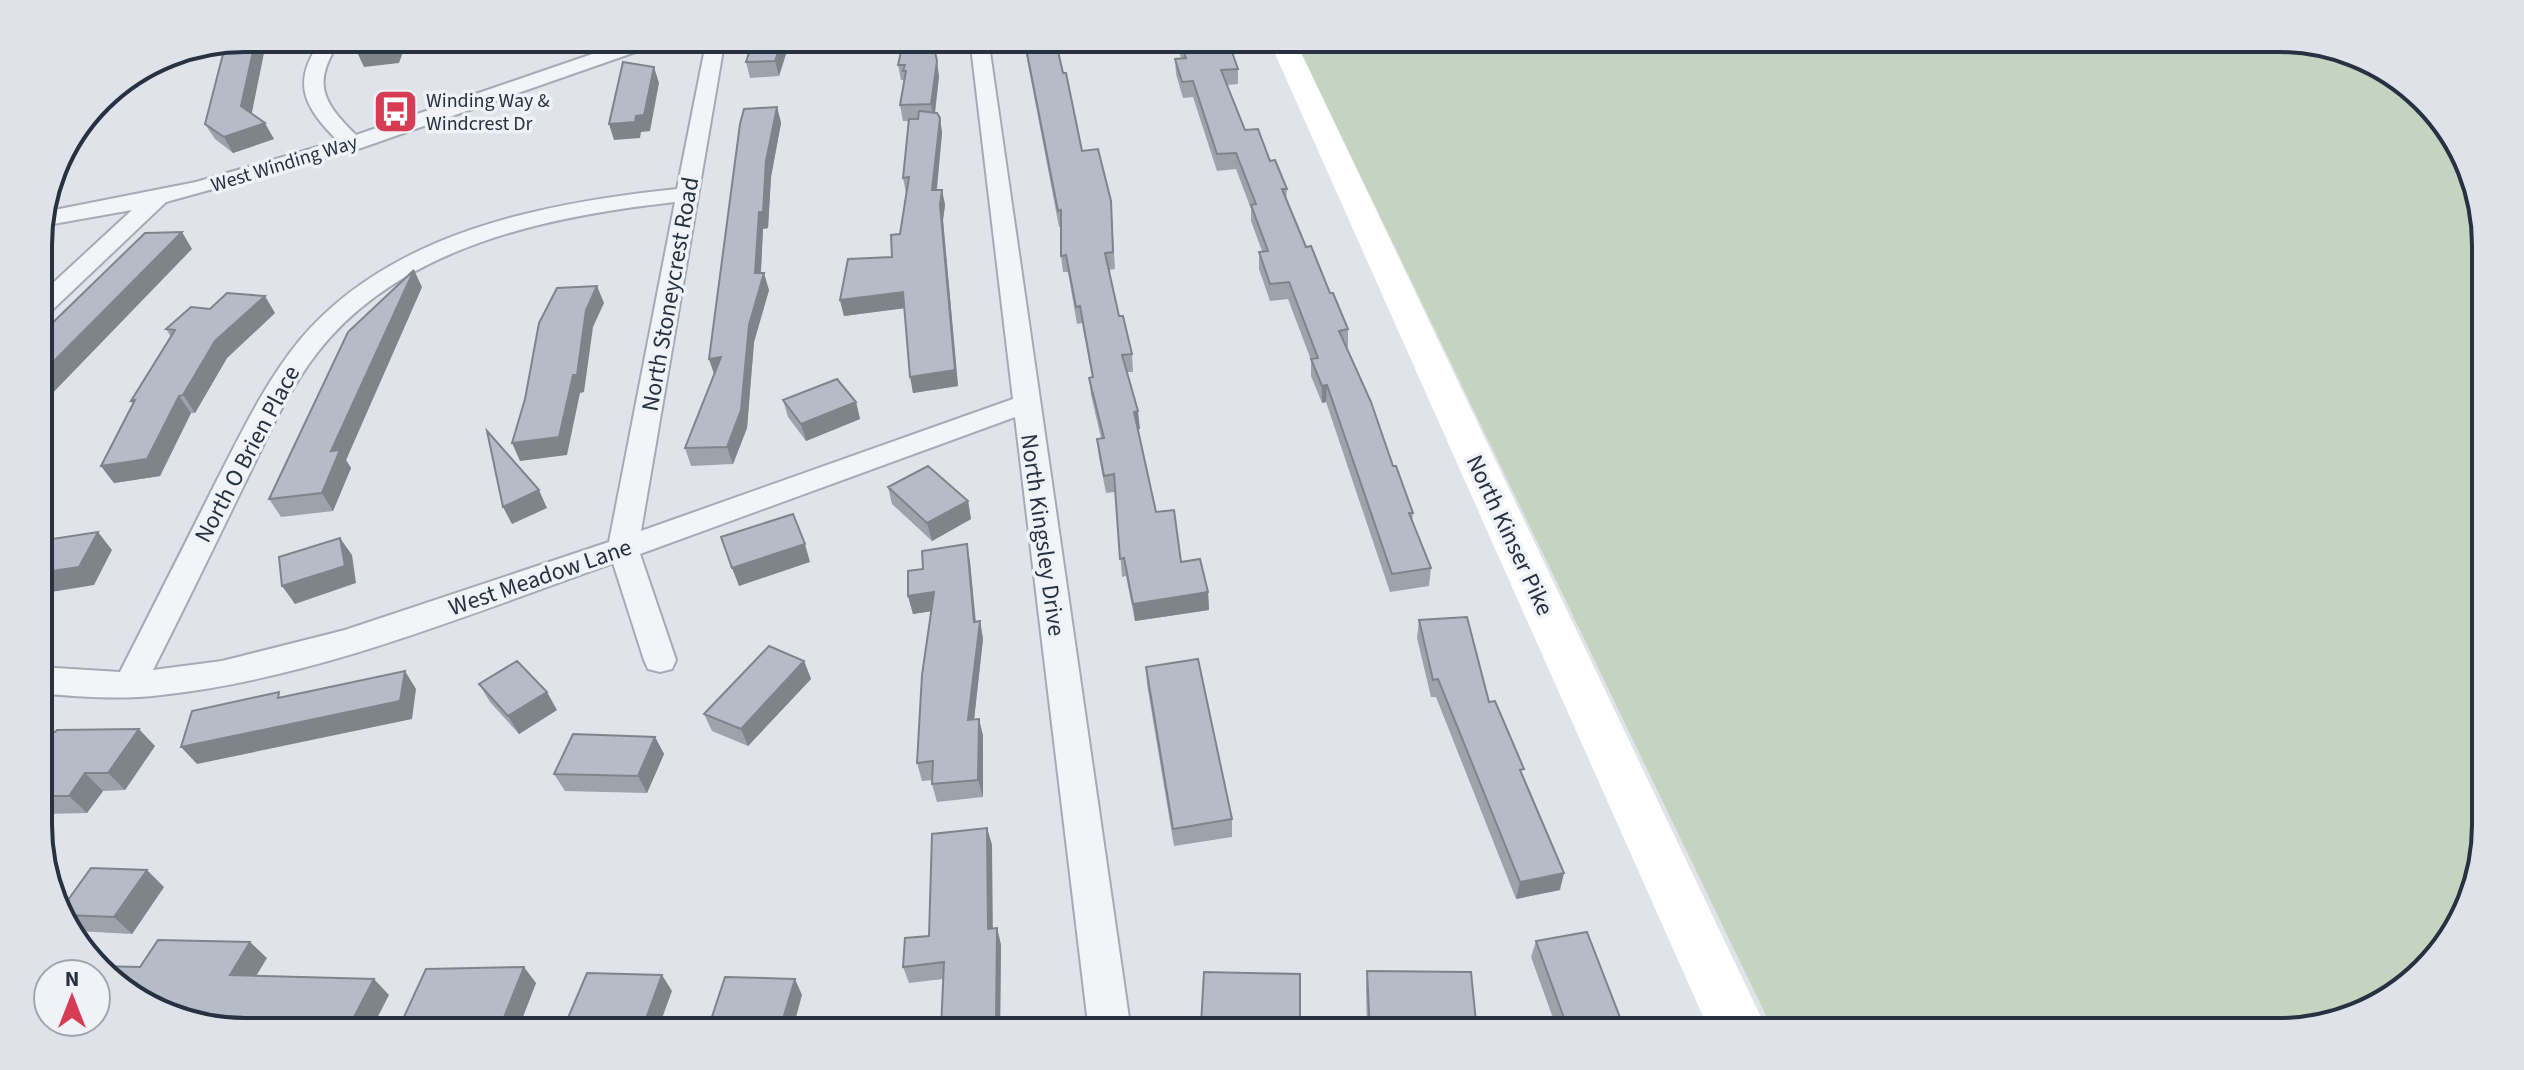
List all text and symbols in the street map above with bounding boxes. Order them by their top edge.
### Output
place label: Winding Way & Windcrest Dr [426,87,550,138]
bus stop icon: Winding Way & Windcrest Dr [371,88,419,136]
street label: West Winding Way [208,128,362,200]
street label: North Stoneycrest Road [633,174,708,414]
street label: North O Brien Place [186,360,309,549]
street label: North Kingsley Drive [1011,432,1074,639]
street label: North Kinser Pike [1457,449,1562,621]
street label: West Meadow Lane [444,530,636,625]
north arrow [32,958,112,1038]
text: N [65,963,79,995]

